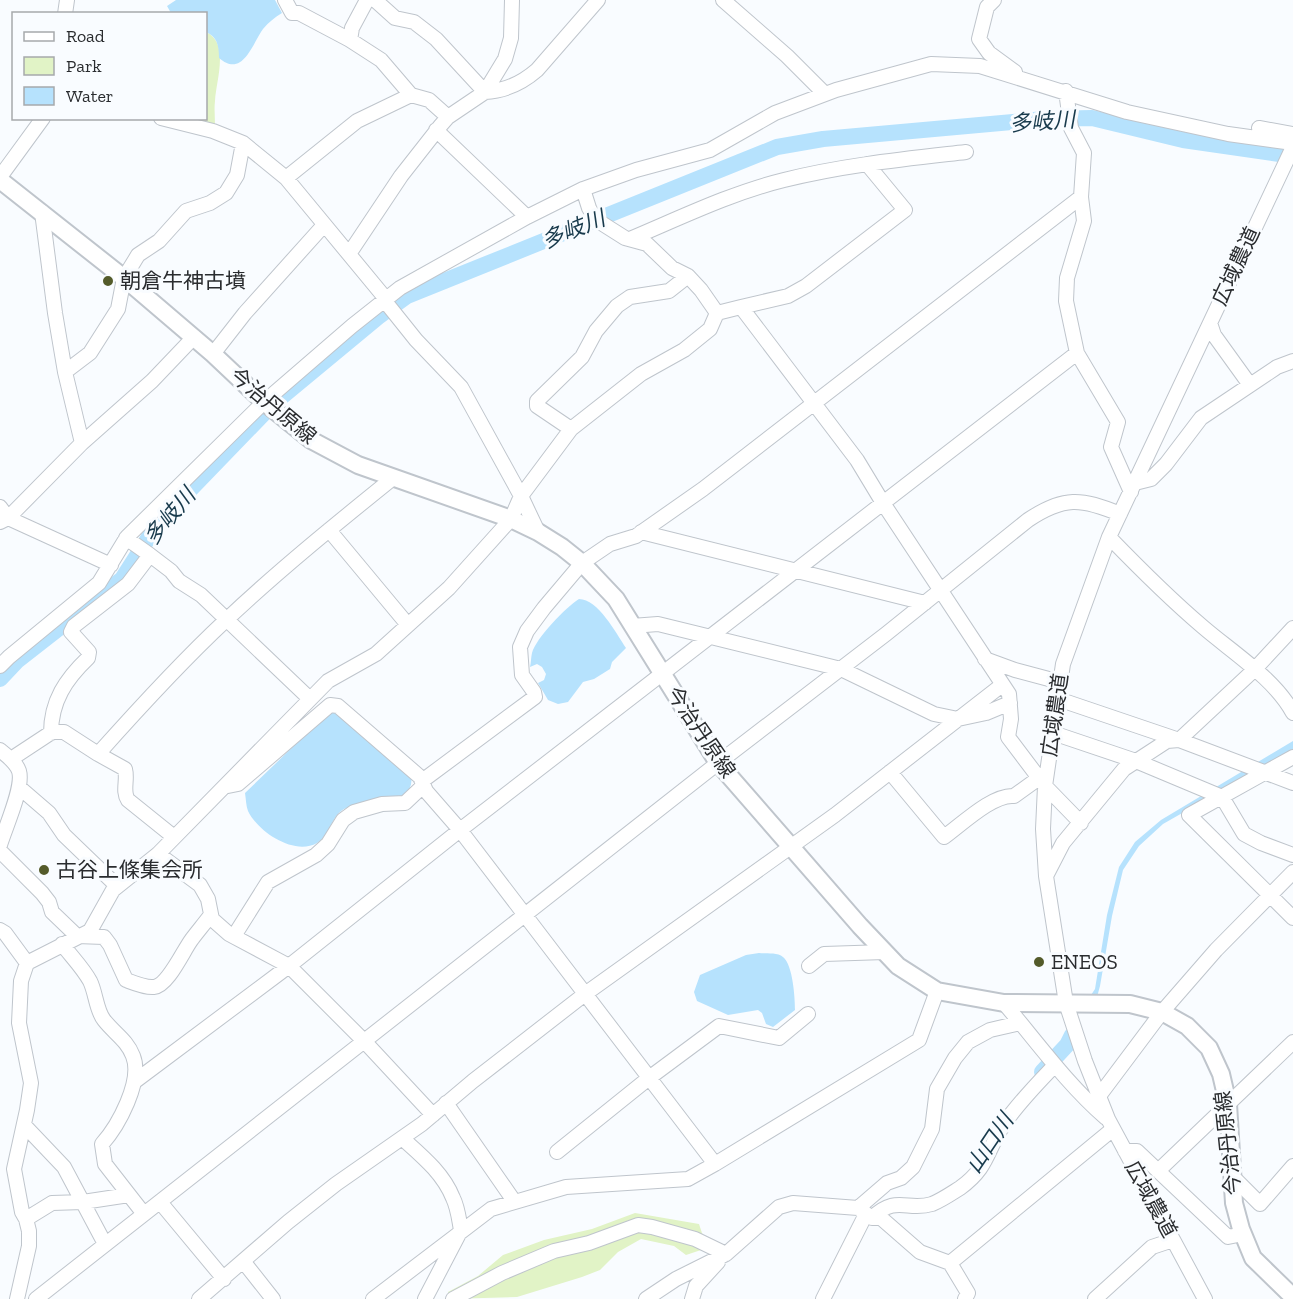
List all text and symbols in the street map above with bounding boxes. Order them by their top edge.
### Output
legend [12,12,207,120]
text: Road [66,25,105,47]
text: Park [66,55,102,77]
text: Water [66,85,113,107]
water label: 多岐川 [1008,106,1078,137]
water label: 多岐川 [538,204,611,254]
street label: 広域農道 [1206,222,1265,309]
place label: 朝倉牛神古墳 [120,268,246,293]
marker: 朝倉牛神古墳 [101,274,115,288]
street label: 今治丹原線 [225,362,322,449]
water label: 多岐川 [138,481,202,550]
street label: 広域農道 [1036,672,1073,758]
street label: 今治丹原線 [662,681,741,782]
place label: 古谷上條集会所 [56,857,203,882]
marker: 古谷上條集会所 [37,863,51,877]
place label: ENEOS [1051,949,1118,974]
marker: ENEOS [1032,955,1046,969]
street label: 今治丹原線 [1210,1090,1245,1197]
water label: 山口川 [960,1107,1020,1178]
street label: 広域農道 [1120,1156,1183,1242]

